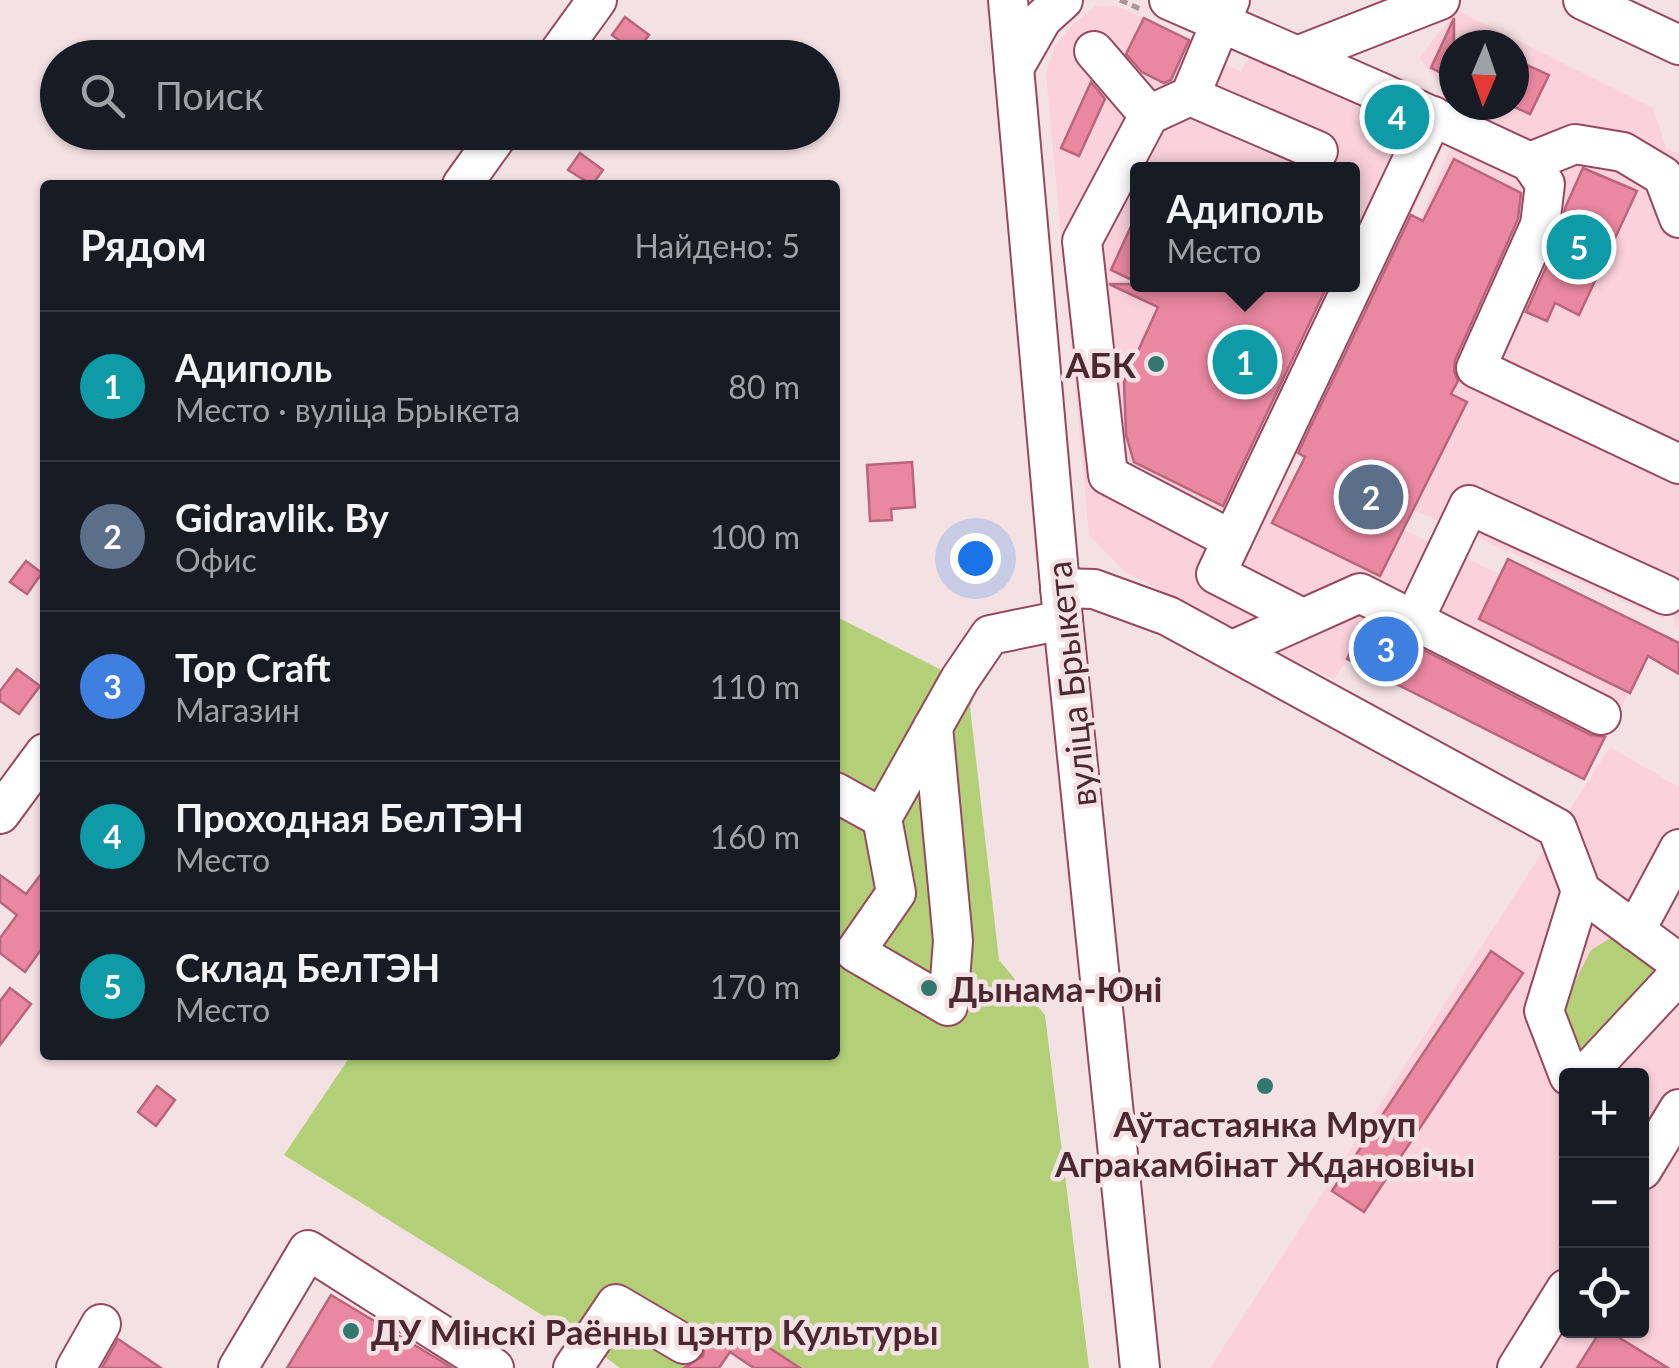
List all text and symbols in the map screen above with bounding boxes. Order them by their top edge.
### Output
north arrow [1439,30,1529,120]
search box [40,40,840,150]
icon: search [75,68,130,123]
text: Поиск [155,72,264,118]
pin: 4 [1364,80,1430,154]
popup [1130,162,1360,292]
text: Адиполь [1166,185,1324,231]
pin: 5 [1546,210,1612,284]
text: Рядом [80,220,207,270]
text: Найдено: 5 [634,226,800,265]
text: Место [1166,231,1261,270]
pin: 1 [1212,324,1278,400]
place label: АБК [1064,343,1137,385]
text: Адиполь [175,344,332,390]
marker: АБК [1145,353,1167,375]
text: 1 [103,367,122,406]
text: 80 m [728,367,800,406]
text: Место · вуліца Брыкета [175,390,520,429]
pin: 2 [1338,460,1404,534]
text: Gidravlik. By [175,494,389,540]
text: 2 [103,517,122,556]
text: 100 m [710,517,800,556]
your location [950,533,1001,584]
text: Офис [175,540,257,579]
street label: вуліца Брыкета [1036,559,1104,809]
pin: 3 [1354,612,1418,686]
text: Top Craft [175,644,331,690]
text: 3 [103,667,122,706]
text: 110 m [710,667,800,706]
text: Магазин [175,690,300,729]
text: Проходная БелТЭН [175,794,524,840]
text: 4 [103,817,122,856]
text: 160 m [710,817,800,856]
text: Место [175,840,270,879]
text: Склад БелТЭН [175,944,440,990]
text: 5 [103,967,122,1006]
text: 170 m [710,967,800,1006]
place label: Дынама-Юні [949,967,1162,1009]
marker: Дынама-Юні [918,977,940,999]
text: Место [175,990,270,1029]
map controls [1559,1068,1649,1338]
button: + [1559,1068,1649,1158]
marker: Аўтастаянка Мруп Агракамбінат Ждановічы [1254,1075,1276,1097]
place label: Аўтастаянка Мруп Агракамбінат Ждановічы [1054,1102,1475,1184]
button: − [1559,1158,1649,1248]
button: locate [1559,1248,1649,1338]
place label: ДУ Мінскі Раённы цэнтр Культуры [371,1310,938,1352]
marker: ДУ Мінскі Раённы цэнтр Культуры [340,1320,362,1342]

